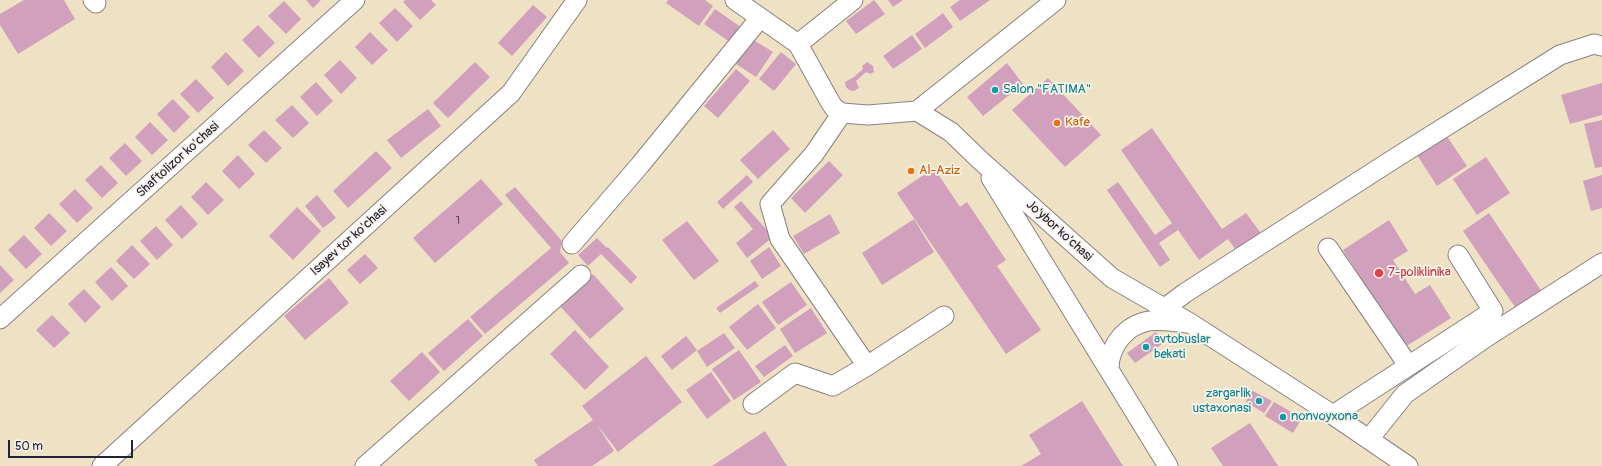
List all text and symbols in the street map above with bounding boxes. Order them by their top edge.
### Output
place label: Salon "FATIMA" [1003,82,1091,98]
marker: Salon "FATIMA" [990,85,1000,95]
place label: Kafe [1065,115,1090,131]
marker: Kafe [1052,118,1062,128]
street label: Shaftolizor ko'chasi [134,119,222,201]
place label: Al-Aziz [919,163,960,179]
marker: Al-Aziz [906,166,916,176]
street label: Jo'ybor ko'chasi [1023,197,1095,265]
street label: Isayev tor ko'chasi [308,203,390,279]
house number: 1 [456,214,460,228]
place label: 7-poliklinika [1388,265,1451,281]
marker: 7-poliklinika [1373,267,1385,279]
place label: avtobuslar bekati [1154,332,1211,363]
marker: avtobuslar bekati [1141,342,1151,352]
place label: zargarlik ustaxonasi [1192,386,1251,417]
marker: zargarlik ustaxonasi [1254,396,1264,406]
place label: nonvoyxona [1291,409,1358,425]
marker: nonvoyxona [1278,412,1288,422]
scale bar [10,432,135,458]
text: 50 m [15,439,43,454]

